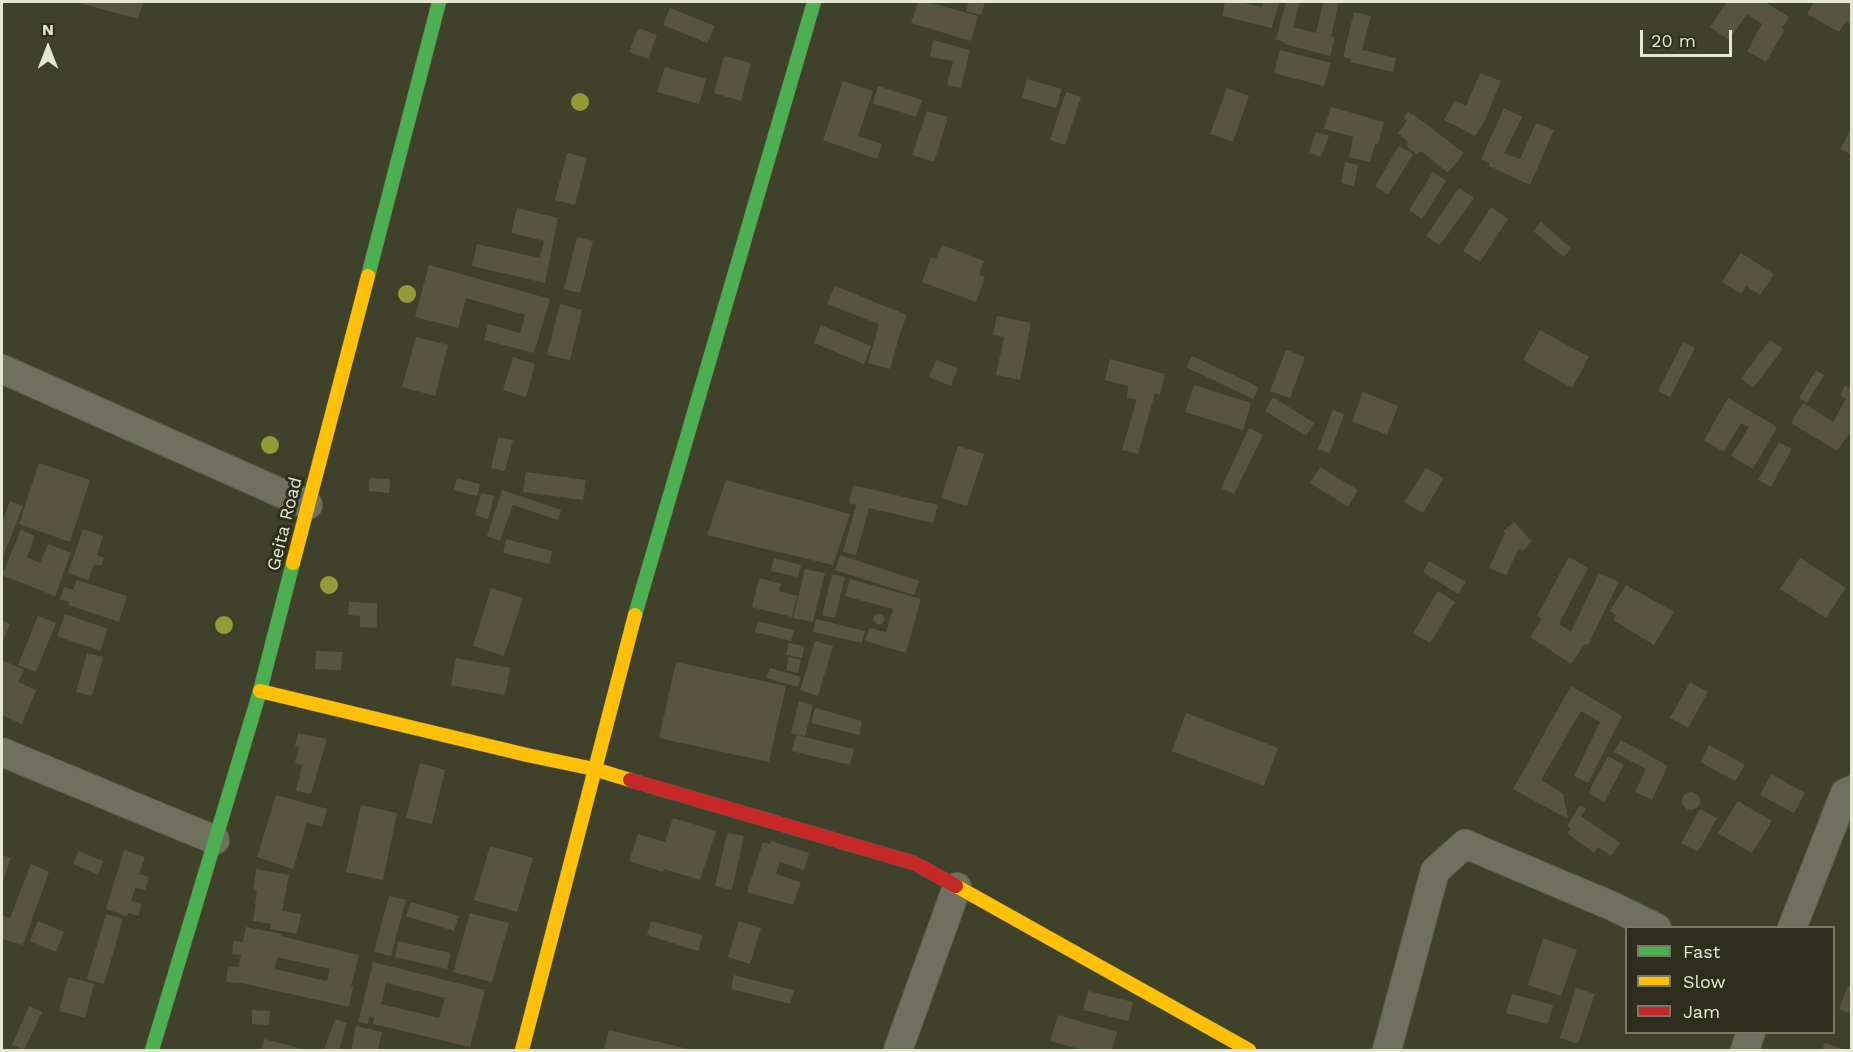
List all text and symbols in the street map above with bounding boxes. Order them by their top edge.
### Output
north arrow [18,18,78,78]
scale bar [1643,18,1734,56]
text: N [42,20,54,39]
text: 20 m [1651,30,1696,51]
street label: Geita Road [263,475,307,573]
legend [1625,926,1835,1034]
text: Fast [1683,941,1720,962]
text: Slow [1683,971,1726,992]
text: Jam [1683,1001,1720,1022]

